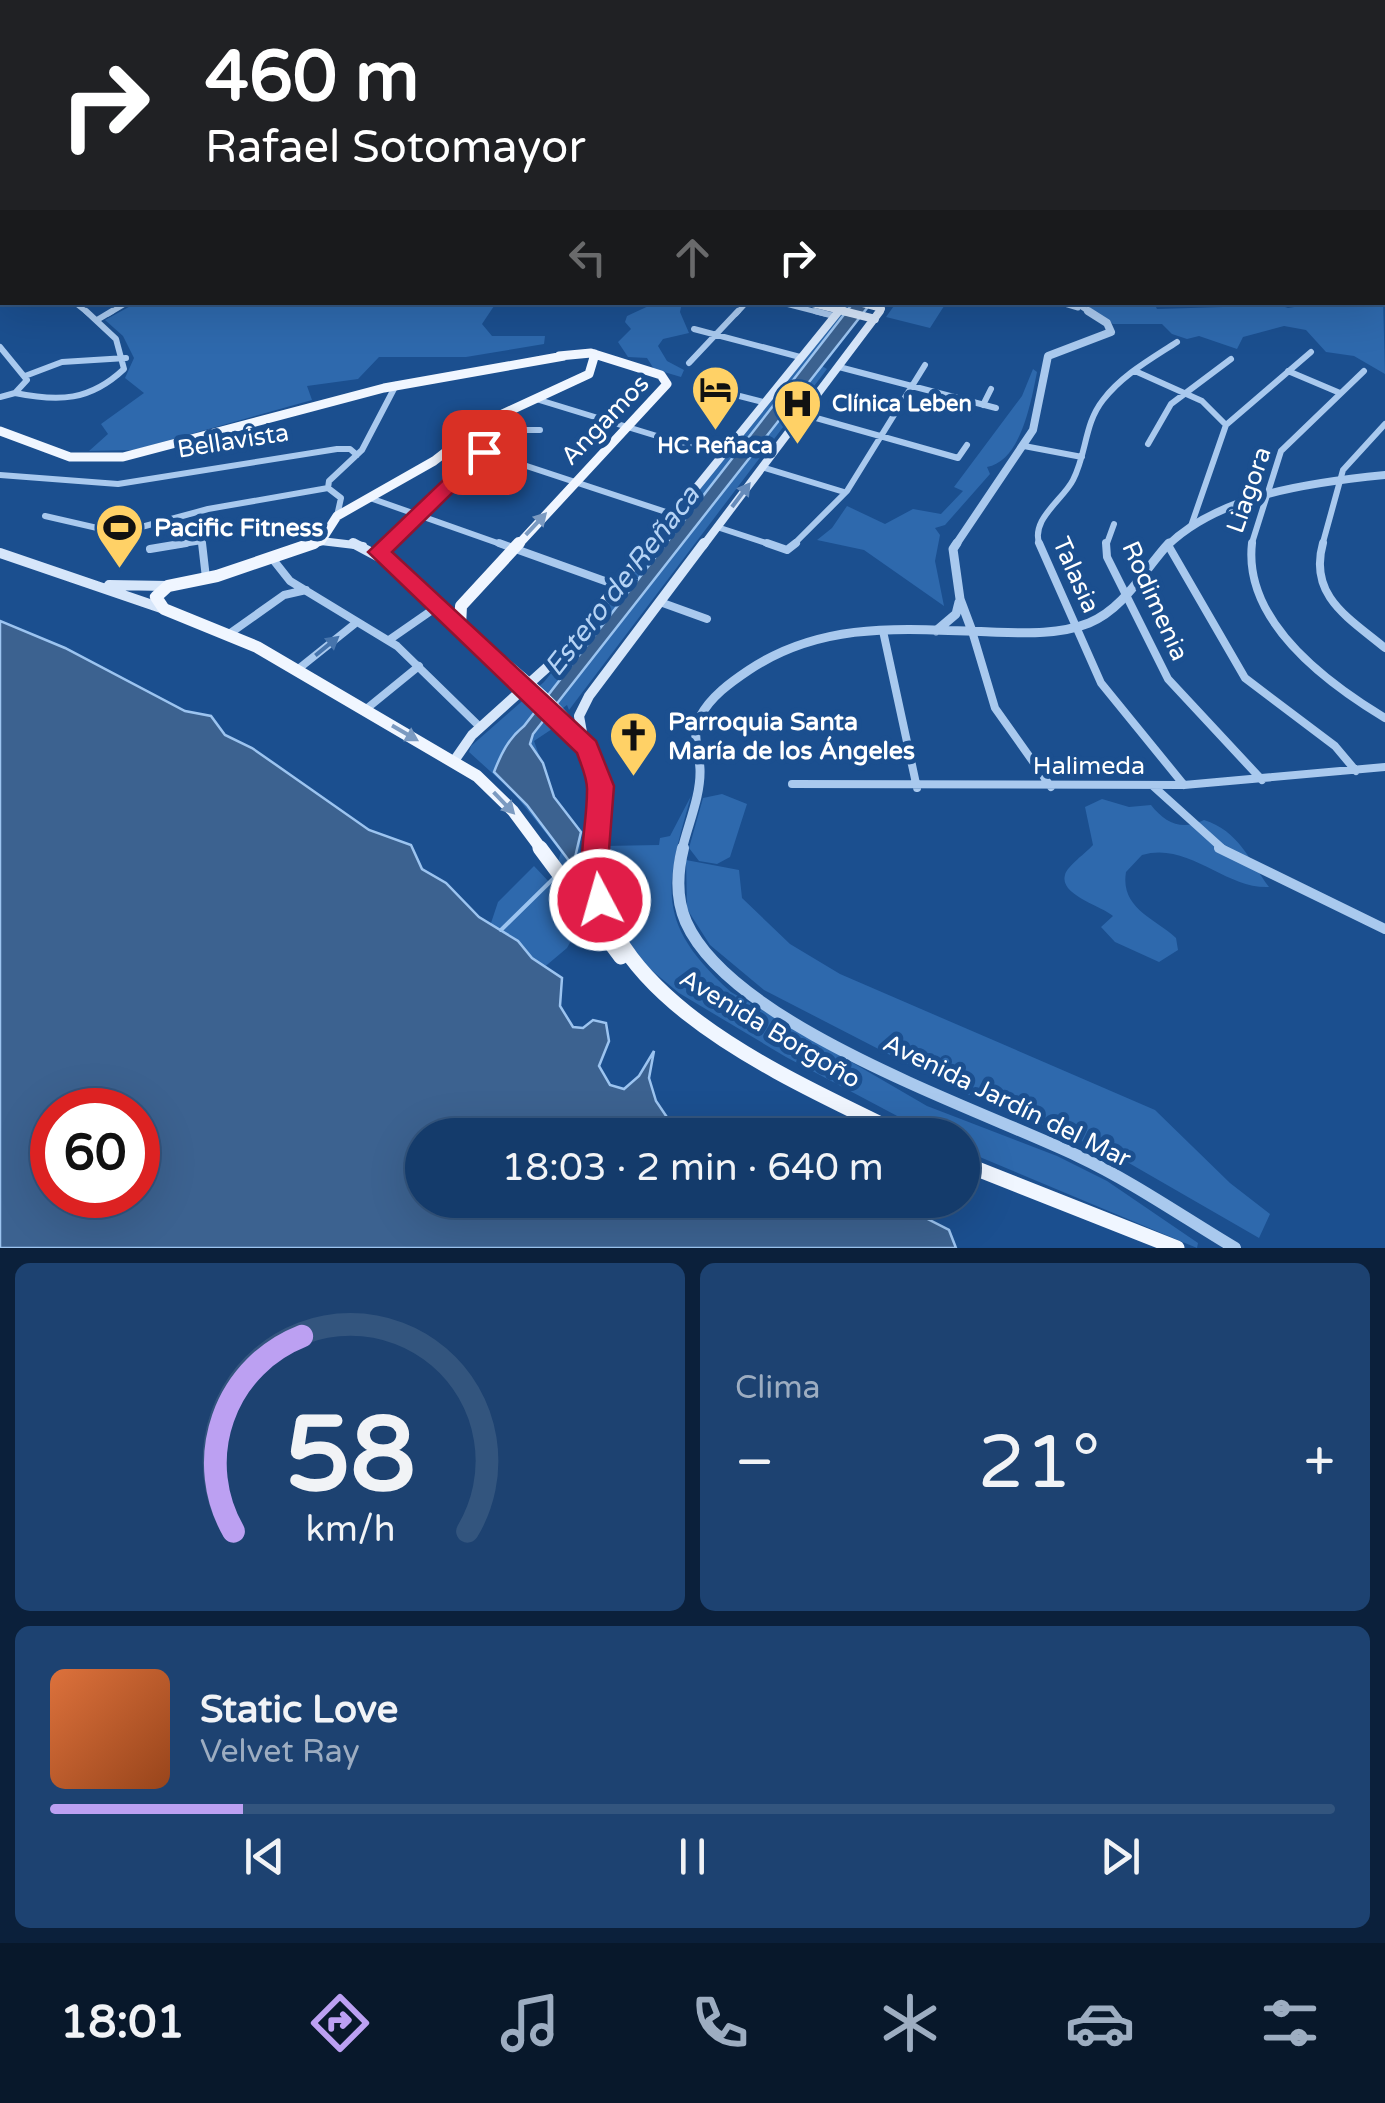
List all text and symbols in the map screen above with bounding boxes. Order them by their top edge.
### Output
text: 460 m [205,36,419,120]
icon: right [40,40,170,170]
text: Rafael Sotomayor [205,121,586,175]
icon: left [560,230,615,285]
icon: ahead [665,230,720,285]
icon: right [770,230,825,285]
hotel icon: HC Reñaca [689,364,741,432]
street label: Angamos [555,369,655,471]
hospital icon: Clínica Leben [771,378,823,446]
place label: Clínica Leben [832,391,972,417]
pin [442,410,527,495]
street label: Bellavista [175,417,291,465]
icon: arrive [457,425,512,480]
place label: HC Reñaca [657,433,773,459]
street label: Liagora [1220,443,1278,537]
water label: Estero de Reñaca [537,478,708,683]
one-way arrow [731,482,751,508]
sports icon: Pacific Fitness [93,502,145,570]
one-way arrow [524,512,547,536]
place label: Pacific Fitness [154,513,324,543]
street label: Talasia [1046,532,1106,618]
street label: Rodimenia [1115,537,1195,665]
one-way arrow [315,636,340,657]
place label: Parroquia Santa María de los Ángeles [668,707,915,766]
church icon: Parroquia Santa María de los Ángeles [607,710,659,778]
one-way arrow [391,724,420,741]
street label: Halimeda [1033,751,1145,781]
one-way arrow [492,790,516,814]
position arrow [548,848,652,952]
street label: Avenida Borgoño [674,963,866,1095]
street label: Avenida Jardín del Mar [878,1028,1136,1174]
speed limit sign: 60 [30,1088,160,1218]
text: 18:03 · 2 min · 640 m [501,1145,884,1191]
text: Clima [735,1369,821,1407]
text: 58 [285,1394,415,1519]
text: 21° [978,1418,1100,1508]
text: − [735,1430,774,1496]
text: + [1304,1430,1335,1496]
text: km/h [305,1508,395,1551]
text: Static Love [200,1687,398,1733]
text: Velvet Ray [200,1733,360,1771]
icon: previous [237,1829,292,1884]
icon: pause [665,1829,720,1884]
icon: next [1093,1829,1148,1884]
icon: directions [305,1988,375,2058]
icon: music [495,1988,565,2058]
icon: phone [685,1988,755,2058]
icon: climate [875,1988,945,2058]
icon: car [1065,1988,1135,2058]
icon: filters [1255,1988,1325,2058]
text: 18:01 [60,1996,185,2050]

